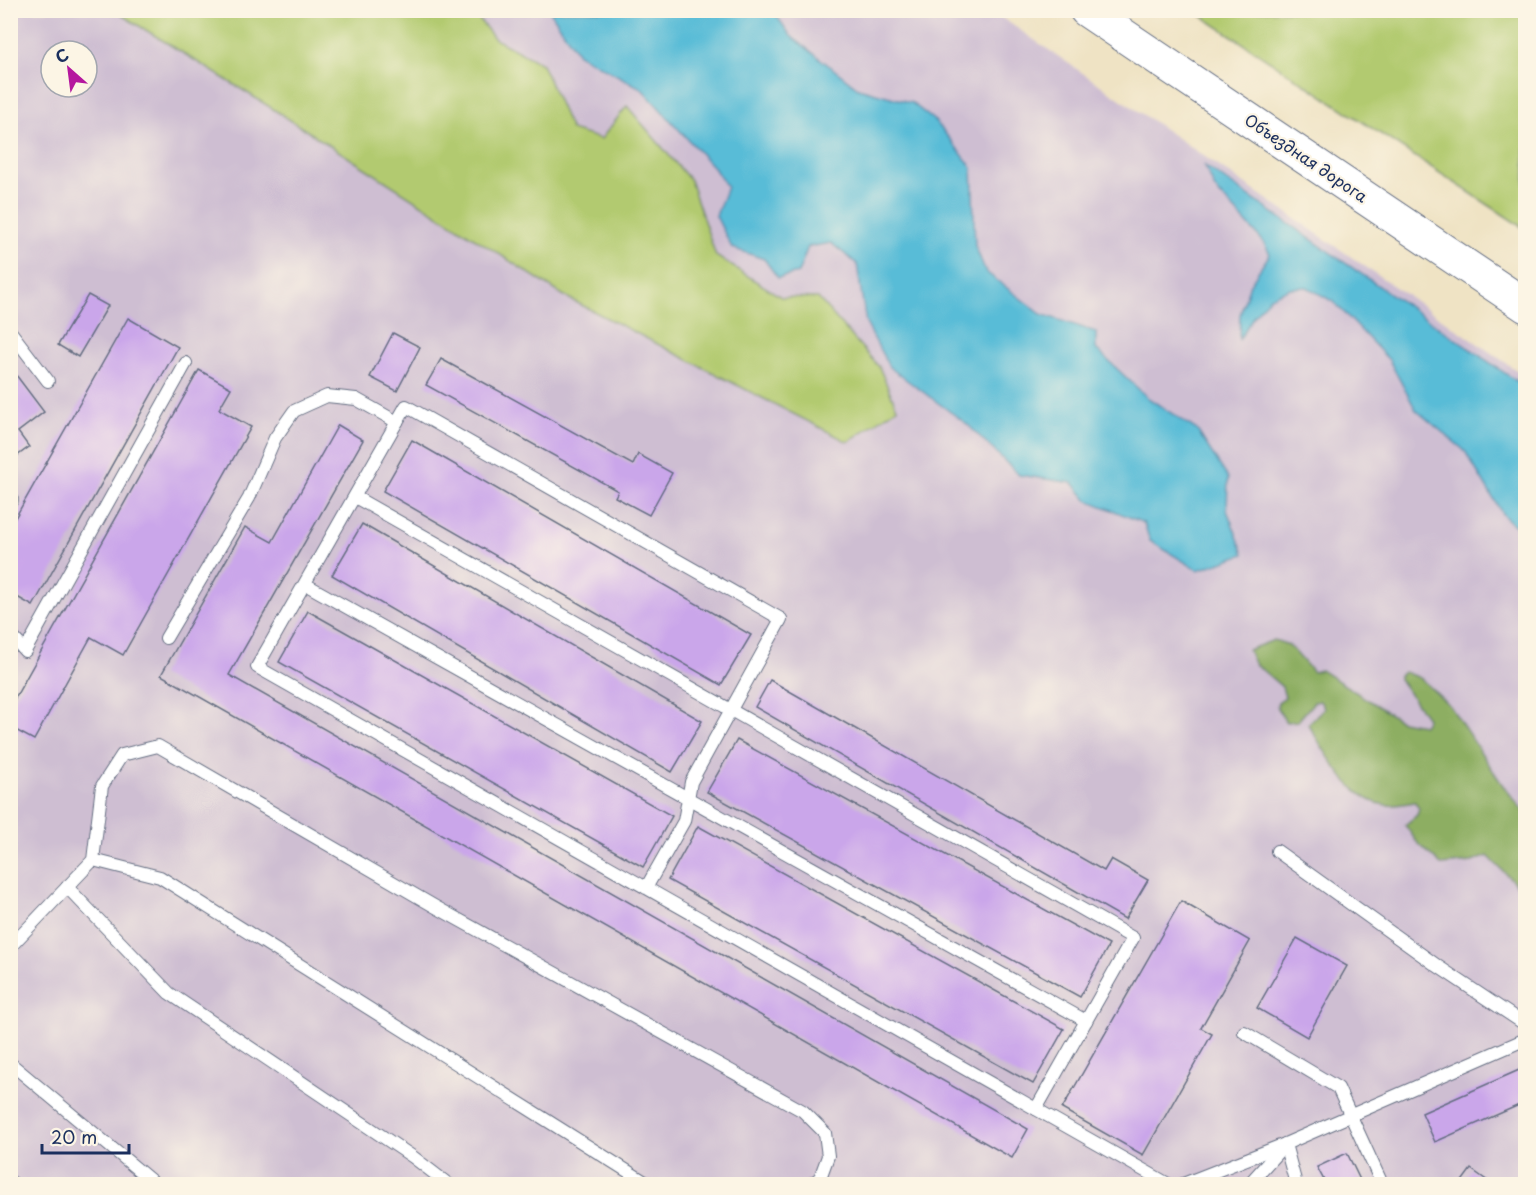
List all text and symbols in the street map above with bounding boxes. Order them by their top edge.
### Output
north arrow [39,39,99,99]
text: С [51,41,72,68]
street label: Объездная дорога [1240,107,1373,207]
scale bar [42,1117,129,1155]
text: 20 m [51,1123,97,1150]

